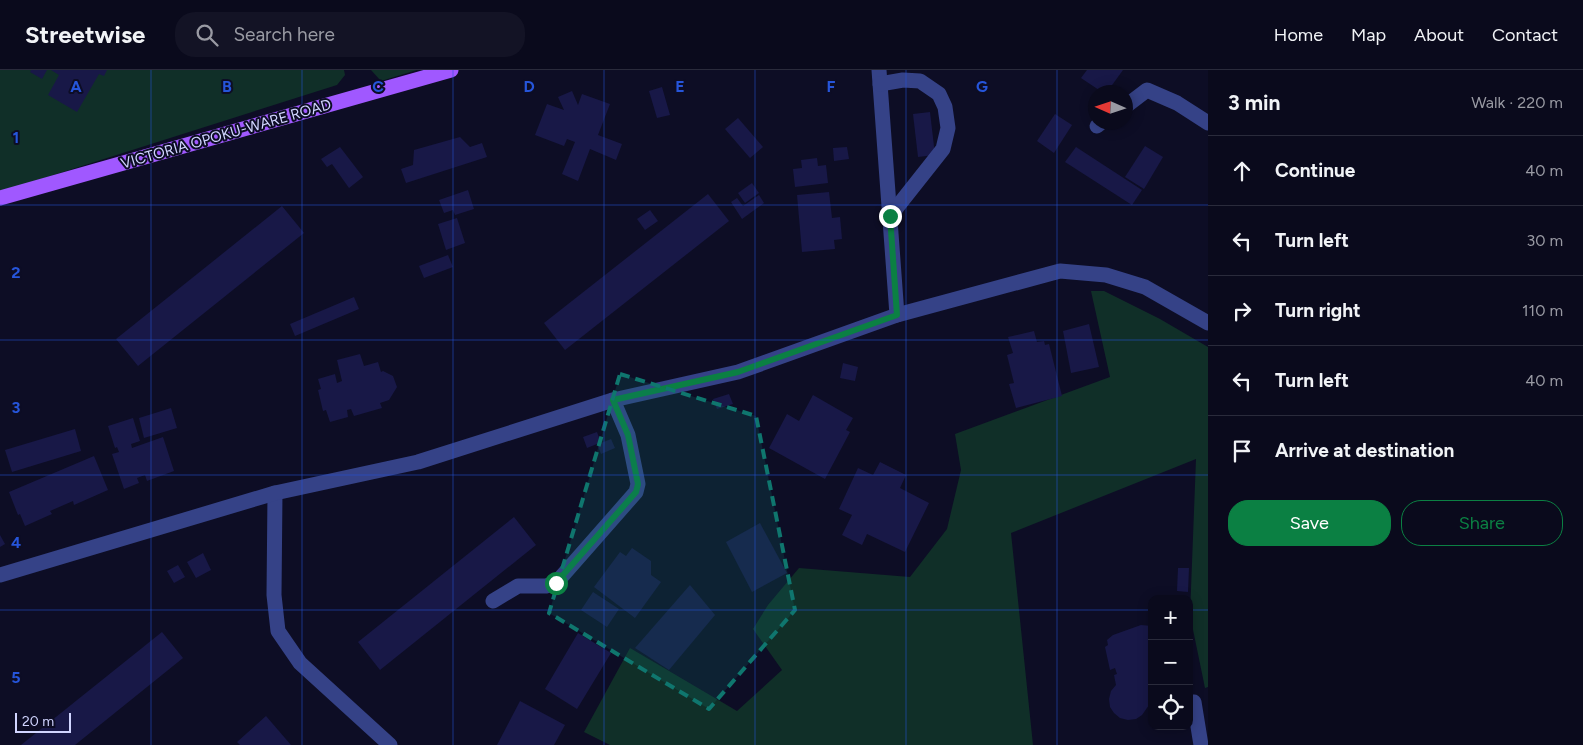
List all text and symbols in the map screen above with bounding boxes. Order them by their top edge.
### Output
search box [175,12,525,57]
text: Streetwise [25,20,145,49]
icon: search [193,21,221,49]
text: Search here [233,23,335,46]
text: Home [1274,24,1323,46]
text: Map [1351,24,1386,46]
text: About [1414,24,1464,46]
text: Contact [1492,24,1558,46]
text: A [70,77,82,96]
text: B [222,77,232,96]
text: C [372,77,384,96]
text: D [523,77,535,96]
text: E [675,77,685,96]
text: F [827,77,836,96]
text: G [976,77,988,96]
north arrow [1088,85,1133,130]
text: 3 min [1228,90,1280,115]
text: Walk · 220 m [1471,93,1563,112]
street label: VICTORIA OPOKU-WARE ROAD [119,95,333,173]
text: 1 [13,128,19,147]
icon: ahead [1228,157,1256,185]
text: Continue [1275,159,1355,182]
text: 40 m [1525,161,1563,180]
route end [879,205,902,228]
icon: left [1228,227,1256,255]
text: Turn left [1275,229,1349,252]
text: 30 m [1526,231,1563,250]
text: 2 [11,263,21,282]
icon: right [1228,297,1256,325]
text: Turn right [1275,299,1361,322]
text: 110 m [1522,301,1563,320]
icon: left [1228,367,1256,395]
text: Turn left [1275,369,1349,392]
text: 40 m [1525,371,1563,390]
text: 3 [12,398,21,417]
icon: arrive [1228,437,1256,465]
text: Arrive at destination [1275,439,1454,462]
button: Save [1228,500,1391,546]
button: Share [1401,500,1563,546]
text: 4 [11,533,21,552]
route start [545,572,568,595]
map controls [1148,595,1193,730]
button: + [1148,595,1193,640]
button: − [1148,640,1193,685]
text: 5 [11,668,21,687]
button: locate [1148,685,1193,730]
scale bar [15,710,71,733]
text: 20 m [22,713,54,730]

